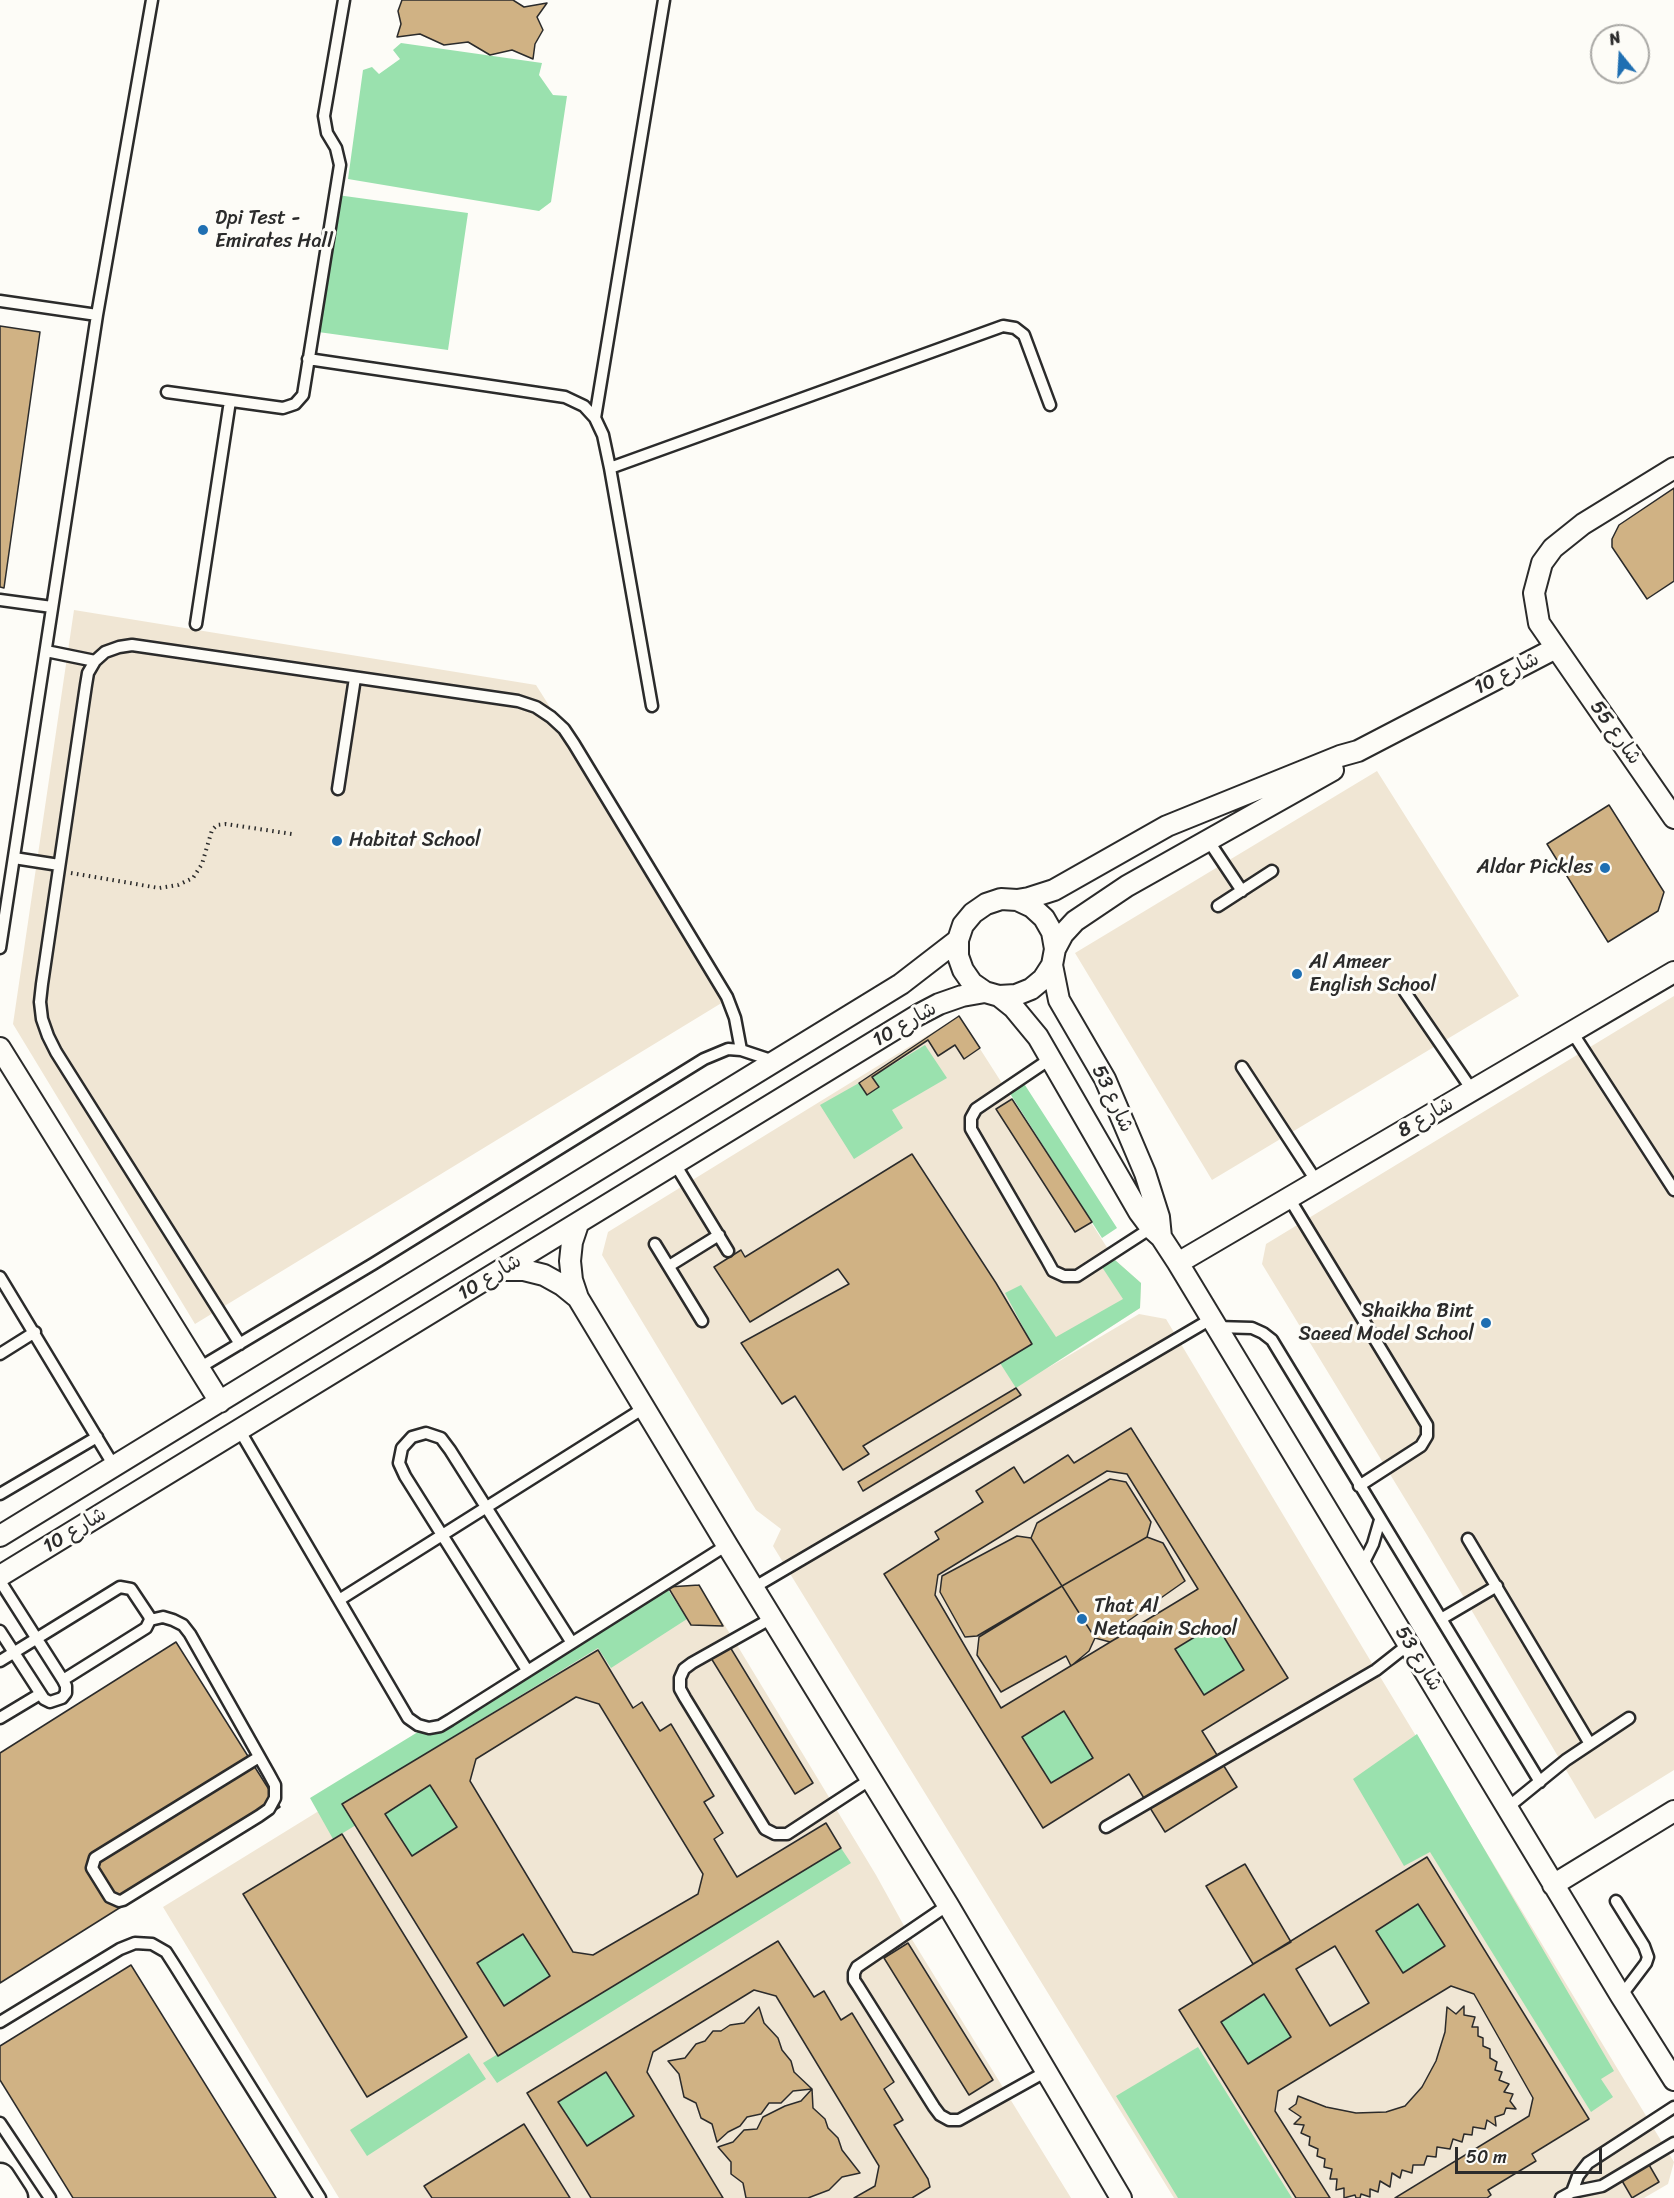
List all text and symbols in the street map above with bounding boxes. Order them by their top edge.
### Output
text: N [1605,23,1625,54]
north arrow [1590,24,1650,84]
place label: Dpi Test - Emirates Hall [215,207,333,254]
marker: Dpi Test - Emirates Hall [196,223,210,237]
street label: شارع 10 [1471,647,1543,701]
street label: شارع 55 [1584,696,1646,770]
place label: Habitat School [349,829,481,853]
marker: Habitat School [330,834,344,848]
place label: Aldar Pickles [1477,856,1593,880]
marker: Aldar Pickles [1598,861,1612,875]
place label: Al Ameer English School [1309,951,1436,998]
marker: Al Ameer English School [1290,967,1304,981]
street label: شارع 10 [869,997,941,1053]
street label: شارع 53 [1086,1061,1138,1137]
street label: شارع 8 [1394,1092,1458,1144]
street label: شارع 10 [454,1250,526,1306]
place label: Shaikha Bint Saeed Model School [1299,1300,1474,1347]
marker: Shaikha Bint Saeed Model School [1479,1316,1493,1330]
street label: شارع 10 [39,1503,111,1559]
place label: That Al Netaqain School [1094,1595,1237,1642]
marker: That Al Netaqain School [1075,1612,1089,1626]
street label: شارع 53 [1389,1622,1447,1696]
scale bar [1458,2135,1605,2173]
text: 50 m [1466,2141,1507,2173]

